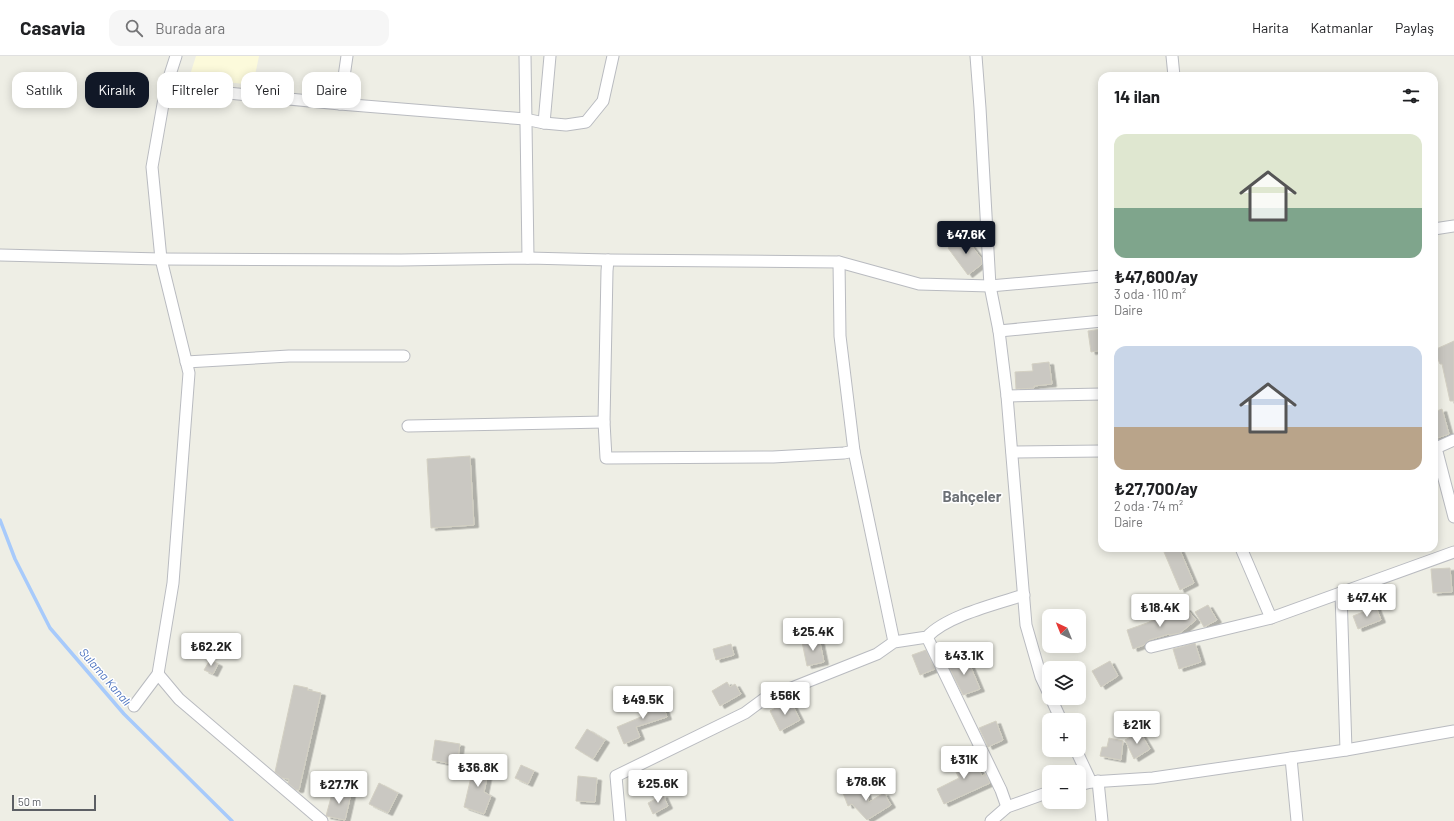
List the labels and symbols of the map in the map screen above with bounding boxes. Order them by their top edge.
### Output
pin: ₺47.6K [933,221,999,255]
district label: Bahçeler [942,487,1002,505]
pin: ₺47.4K [1334,584,1400,618]
pin: ₺18.4K [1127,594,1193,628]
north arrow [1042,609,1086,653]
pin: ₺25.4K [780,618,846,652]
pin: ₺62.2K [178,633,244,667]
pin: ₺43.1K [931,642,997,676]
water label: Sulama Kanalı [77,645,135,708]
pin: ₺56K [761,682,809,716]
pin: ₺49.5K [610,686,676,720]
pin: ₺21K [1113,711,1161,745]
pin: ₺31K [940,746,988,780]
pin: ₺36.8K [445,754,511,788]
pin: ₺78.6K [833,768,899,802]
pin: ₺25.6K [625,770,691,804]
pin: ₺27.7K [306,771,372,805]
scale bar [12,793,96,812]

